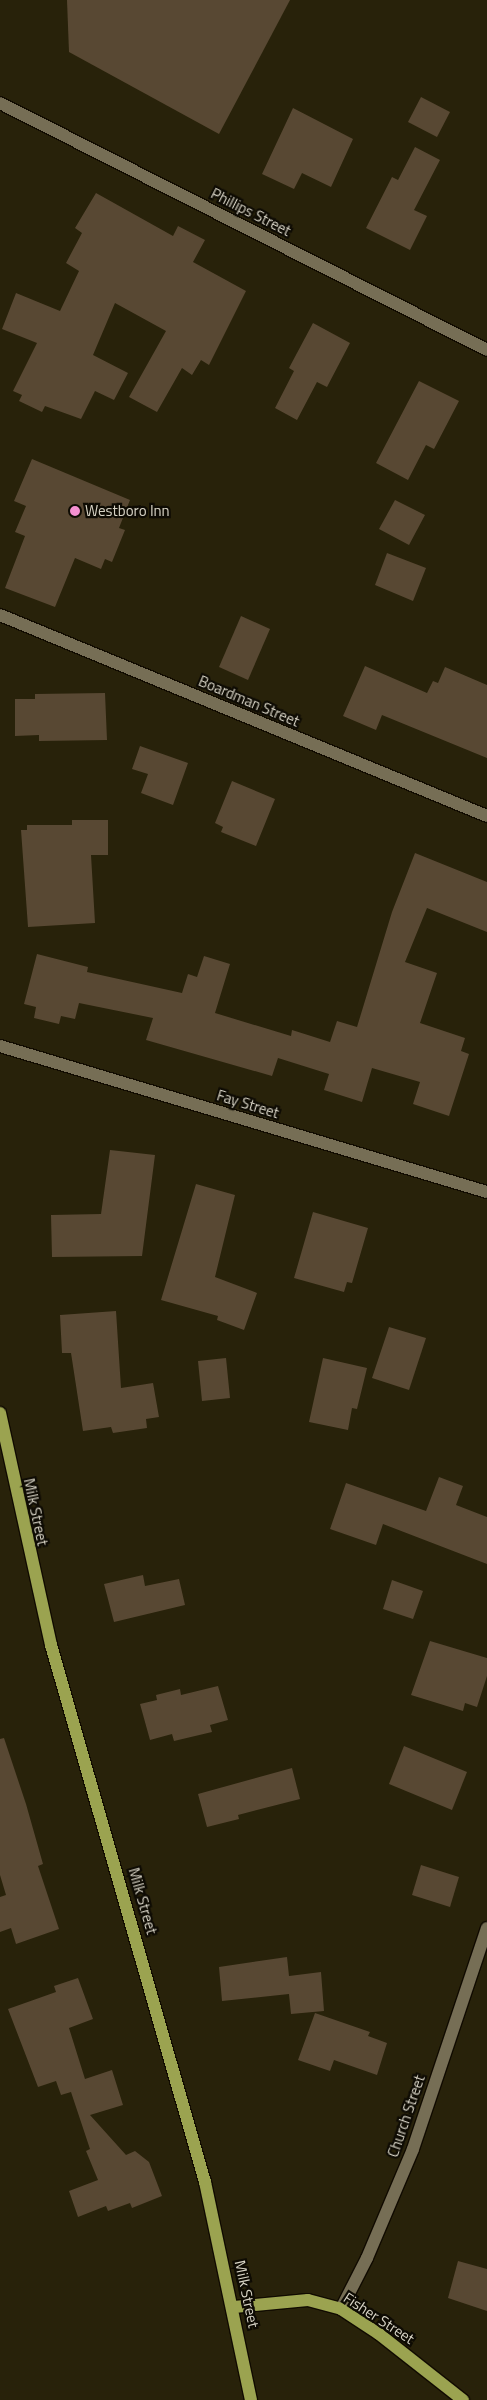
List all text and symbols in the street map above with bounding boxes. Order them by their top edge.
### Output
street label: Phillips Street [208,184,294,240]
place label: Westboro Inn [85,502,170,520]
marker: Westboro Inn [69,505,81,517]
street label: Boardman Street [196,672,302,730]
street label: Fay Street [215,1086,281,1122]
street label: Milk Street [20,1477,52,1547]
street label: Milk Street [125,1866,161,1936]
street label: Church Street [384,2073,428,2159]
street label: Milk Street [231,2259,263,2329]
street label: Fisher Street [340,2288,418,2348]

